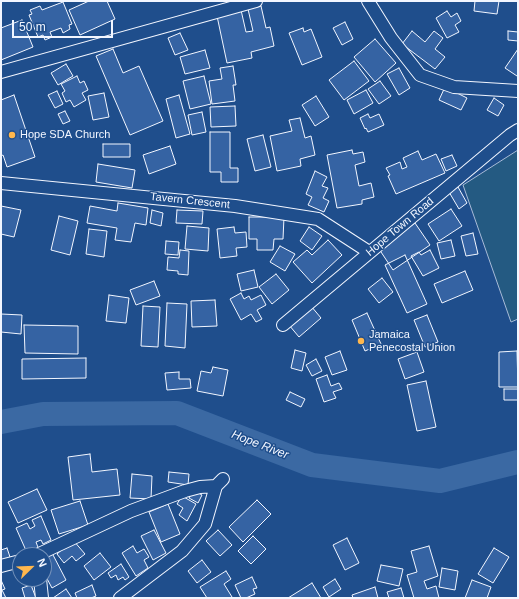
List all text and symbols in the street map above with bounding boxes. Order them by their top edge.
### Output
scale bar [14,12,115,38]
text: 50 m [19,20,46,34]
place label: Hope SDA Church [20,128,110,142]
marker: Hope SDA Church [7,130,17,140]
street label: Tavern Crescent [149,190,231,212]
street label: Hope Town Road [363,195,437,259]
place label: Jamaica Penecostal Union [369,328,455,354]
marker: Jamaica Penecostal Union [356,336,366,346]
water label: Hope River [229,428,291,462]
north arrow [12,547,52,587]
text: N [35,557,49,569]

